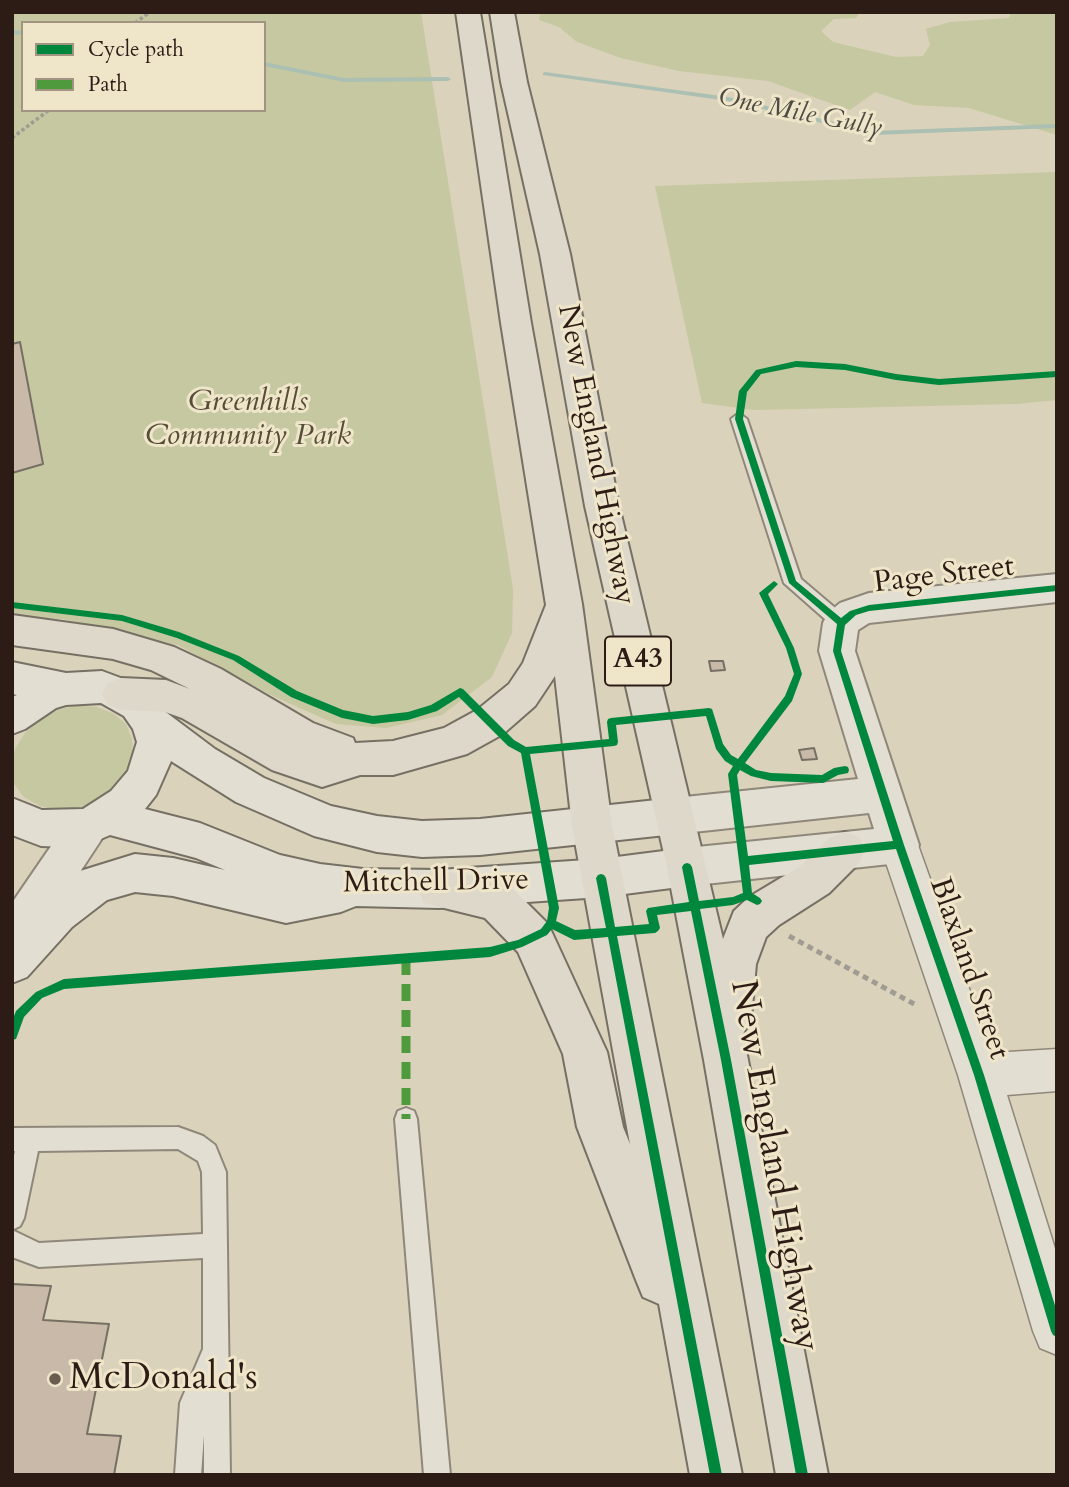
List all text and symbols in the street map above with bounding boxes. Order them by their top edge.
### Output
legend [21,21,266,112]
text: Cycle path [88,35,184,64]
text: Path [88,70,128,99]
water label: One Mile Gully [715,83,885,145]
street label: New England Highway [548,302,642,608]
park label: Greenhills Community Park [145,385,351,456]
street label: Page Street [872,550,1016,602]
road number: A43 [605,636,671,686]
street label: Mitchell Drive [343,863,529,903]
street label: Blaxland Street [920,873,1016,1065]
street label: New England Highway [718,977,828,1355]
place label: McDonald's [69,1357,258,1401]
marker: McDonald's [47,1371,63,1387]

